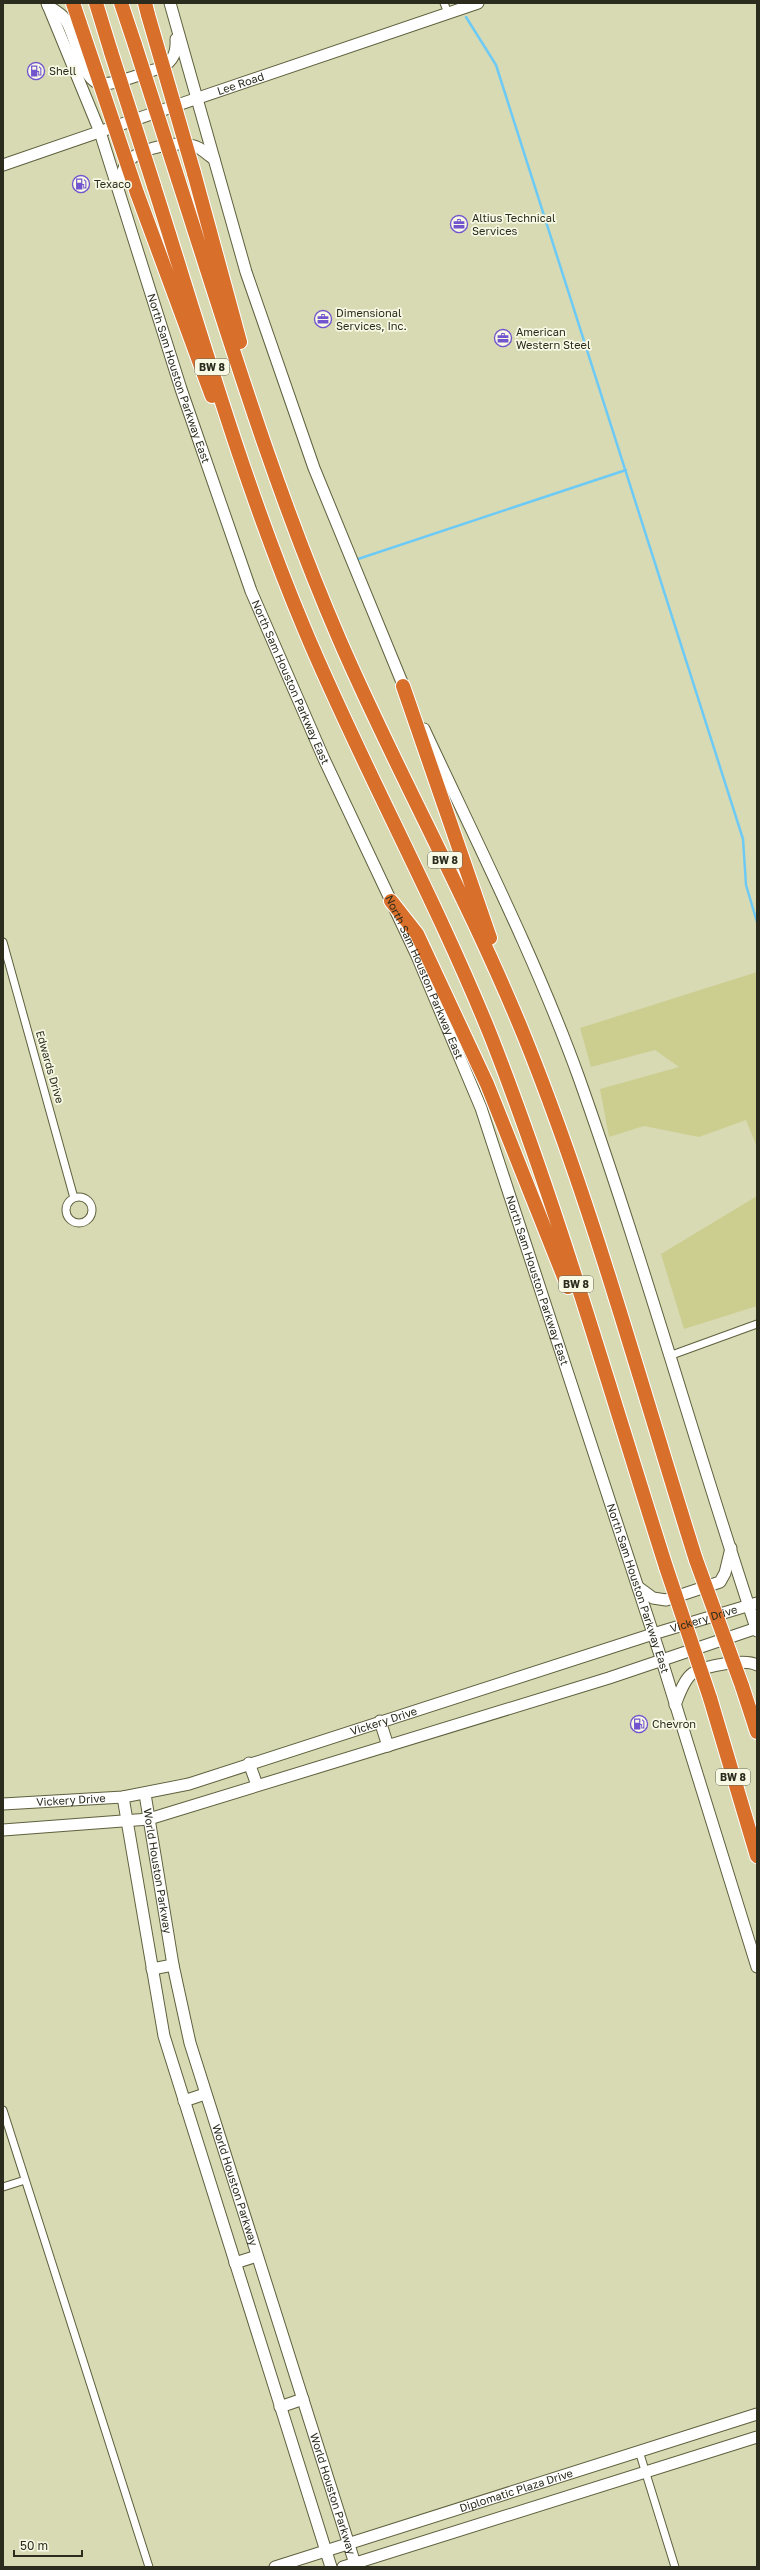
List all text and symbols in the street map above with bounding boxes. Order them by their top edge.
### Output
fuel station icon: Shell [26,61,46,81]
place label: Shell [49,64,77,77]
street label: Lee Road [215,69,265,97]
fuel station icon: Texaco [71,174,91,194]
place label: Texaco [94,177,131,190]
place label: Altius Technical Services [472,211,556,237]
office icon: Altius Technical Services [449,214,469,234]
street label: North Sam Houston Parkway East [145,292,213,465]
place label: Dimensional Services, Inc. [336,306,407,332]
office icon: Dimensional Services, Inc. [313,309,333,329]
place label: American Western Steel [516,325,591,351]
office icon: American Western Steel [493,328,513,348]
road number: BW 8 [195,359,229,375]
street label: North Sam Houston Parkway East [250,598,332,766]
road number: BW 8 [428,852,462,868]
street label: North Sam Houston Parkway East [383,893,467,1061]
street label: Edwards Drive [34,1029,67,1105]
street label: North Sam Houston Parkway East [504,1194,572,1367]
road number: BW 8 [559,1276,593,1292]
street label: North Sam Houston Parkway East [605,1502,672,1675]
street label: Vickery Drive [668,1602,739,1635]
street label: Vickery Drive [348,1704,419,1737]
fuel station icon: Chevron [629,1714,649,1734]
place label: Chevron [652,1717,696,1730]
road number: BW 8 [716,1769,750,1785]
street label: Vickery Drive [36,1791,106,1808]
street label: World Houston Parkway [141,1807,175,1935]
street label: World Houston Parkway [210,2122,261,2247]
street label: World Houston Parkway [308,2431,359,2556]
street label: Diplomatic Plaza Drive [458,2466,574,2514]
scale bar [14,2532,82,2558]
text: 50 m [20,2538,48,2553]

